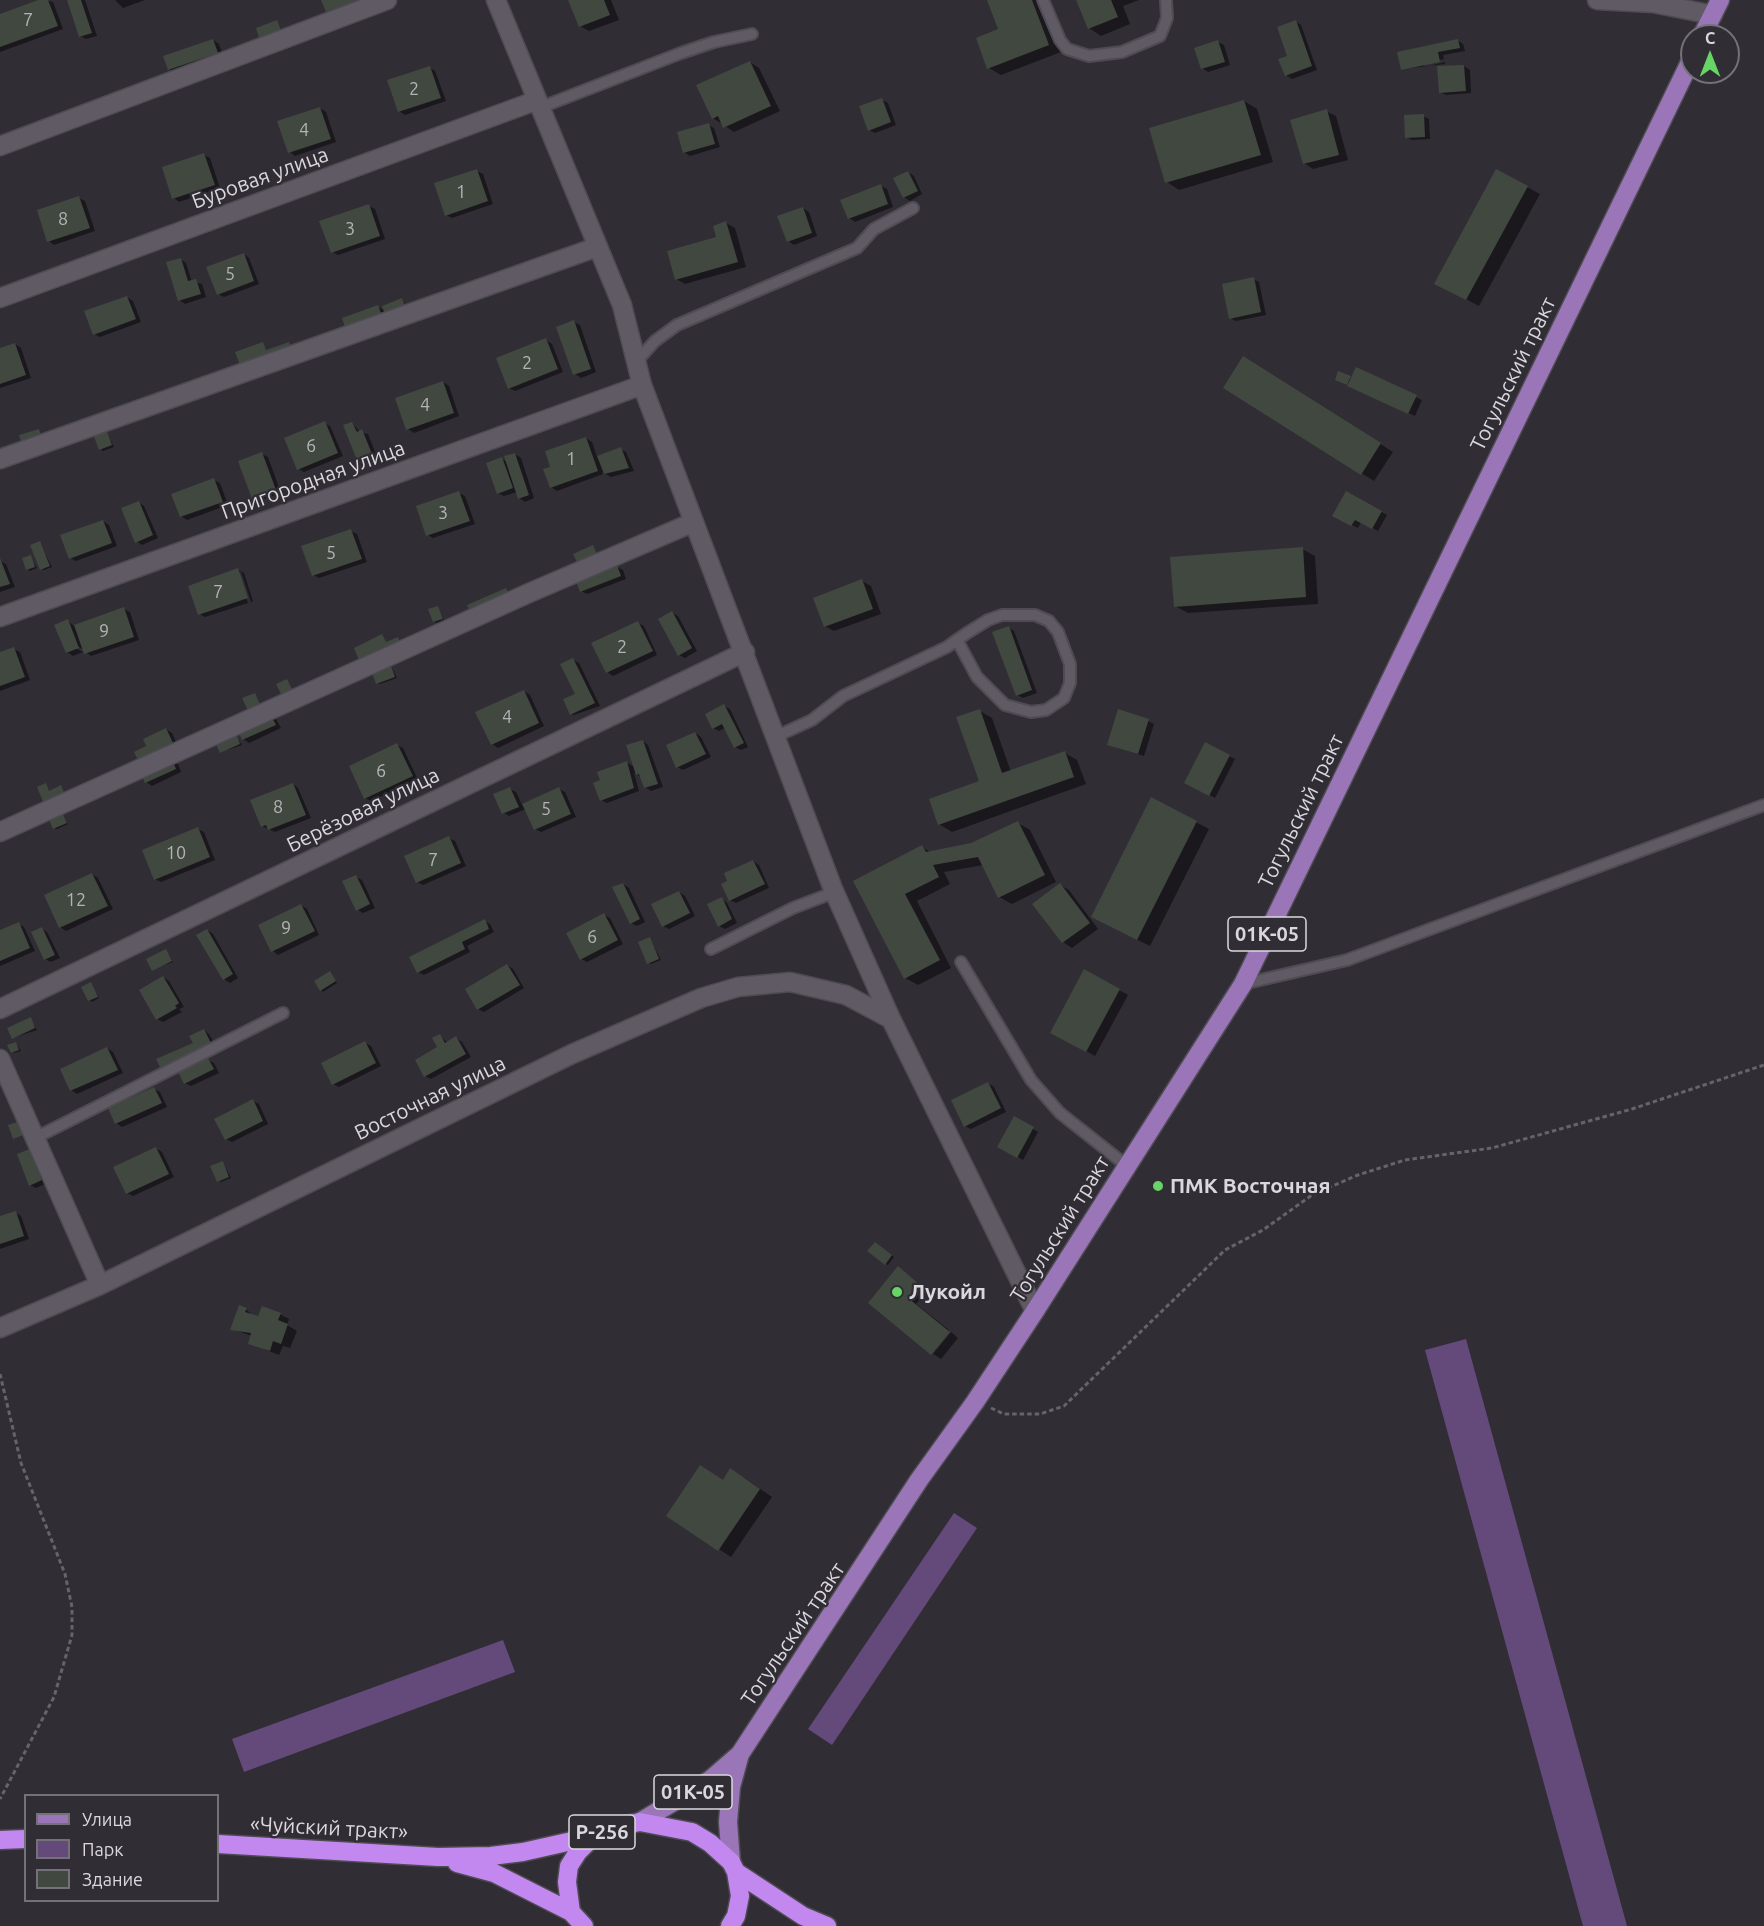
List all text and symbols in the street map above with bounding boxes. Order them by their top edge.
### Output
house number: 7 [23,9,33,31]
north arrow [1680,24,1740,84]
text: С [1705,29,1715,47]
house number: 2 [409,78,419,100]
house number: 4 [299,119,309,141]
street label: Буровая улица [188,142,332,214]
house number: 1 [456,181,466,203]
house number: 8 [58,208,68,230]
house number: 3 [345,218,355,240]
house number: 5 [225,263,235,285]
street label: Тогульский тракт [1465,293,1561,455]
house number: 2 [522,352,532,374]
house number: 4 [420,394,430,416]
street label: Пригородная улица [218,435,408,525]
house number: 6 [306,435,316,457]
house number: 1 [566,448,576,470]
house number: 3 [438,502,448,524]
house number: 5 [326,542,336,564]
house number: 7 [213,581,223,603]
house number: 9 [99,620,109,642]
house number: 2 [617,636,627,658]
house number: 4 [502,706,512,728]
street label: Тогульский тракт [1253,730,1349,892]
house number: 6 [376,760,386,782]
street label: Берёзовая улица [283,762,443,858]
house number: 8 [273,796,283,818]
house number: 5 [541,798,551,820]
house number: 10 [166,842,186,864]
house number: 7 [428,849,438,871]
house number: 12 [66,889,86,911]
house number: 9 [281,917,291,939]
road number: 01К-05 [1228,917,1306,951]
house number: 6 [587,926,597,948]
street label: Восточная улица [350,1051,510,1145]
street label: Тогульский тракт [1005,1151,1115,1307]
place label: ПМК Восточная [1170,1173,1330,1199]
marker: ПМК Восточная [1151,1179,1165,1193]
place label: Лукойл [909,1279,986,1305]
marker: Лукойл [890,1285,904,1299]
street label: Тогульский тракт [736,1557,850,1711]
road number: 01К-05 [654,1775,732,1809]
legend [24,1794,219,1902]
text: Улица [82,1809,132,1829]
street label: «Чуйский тракт» [249,1811,409,1845]
road number: Р-256 [569,1815,635,1849]
text: Парк [82,1839,123,1859]
text: Здание [82,1869,143,1889]

